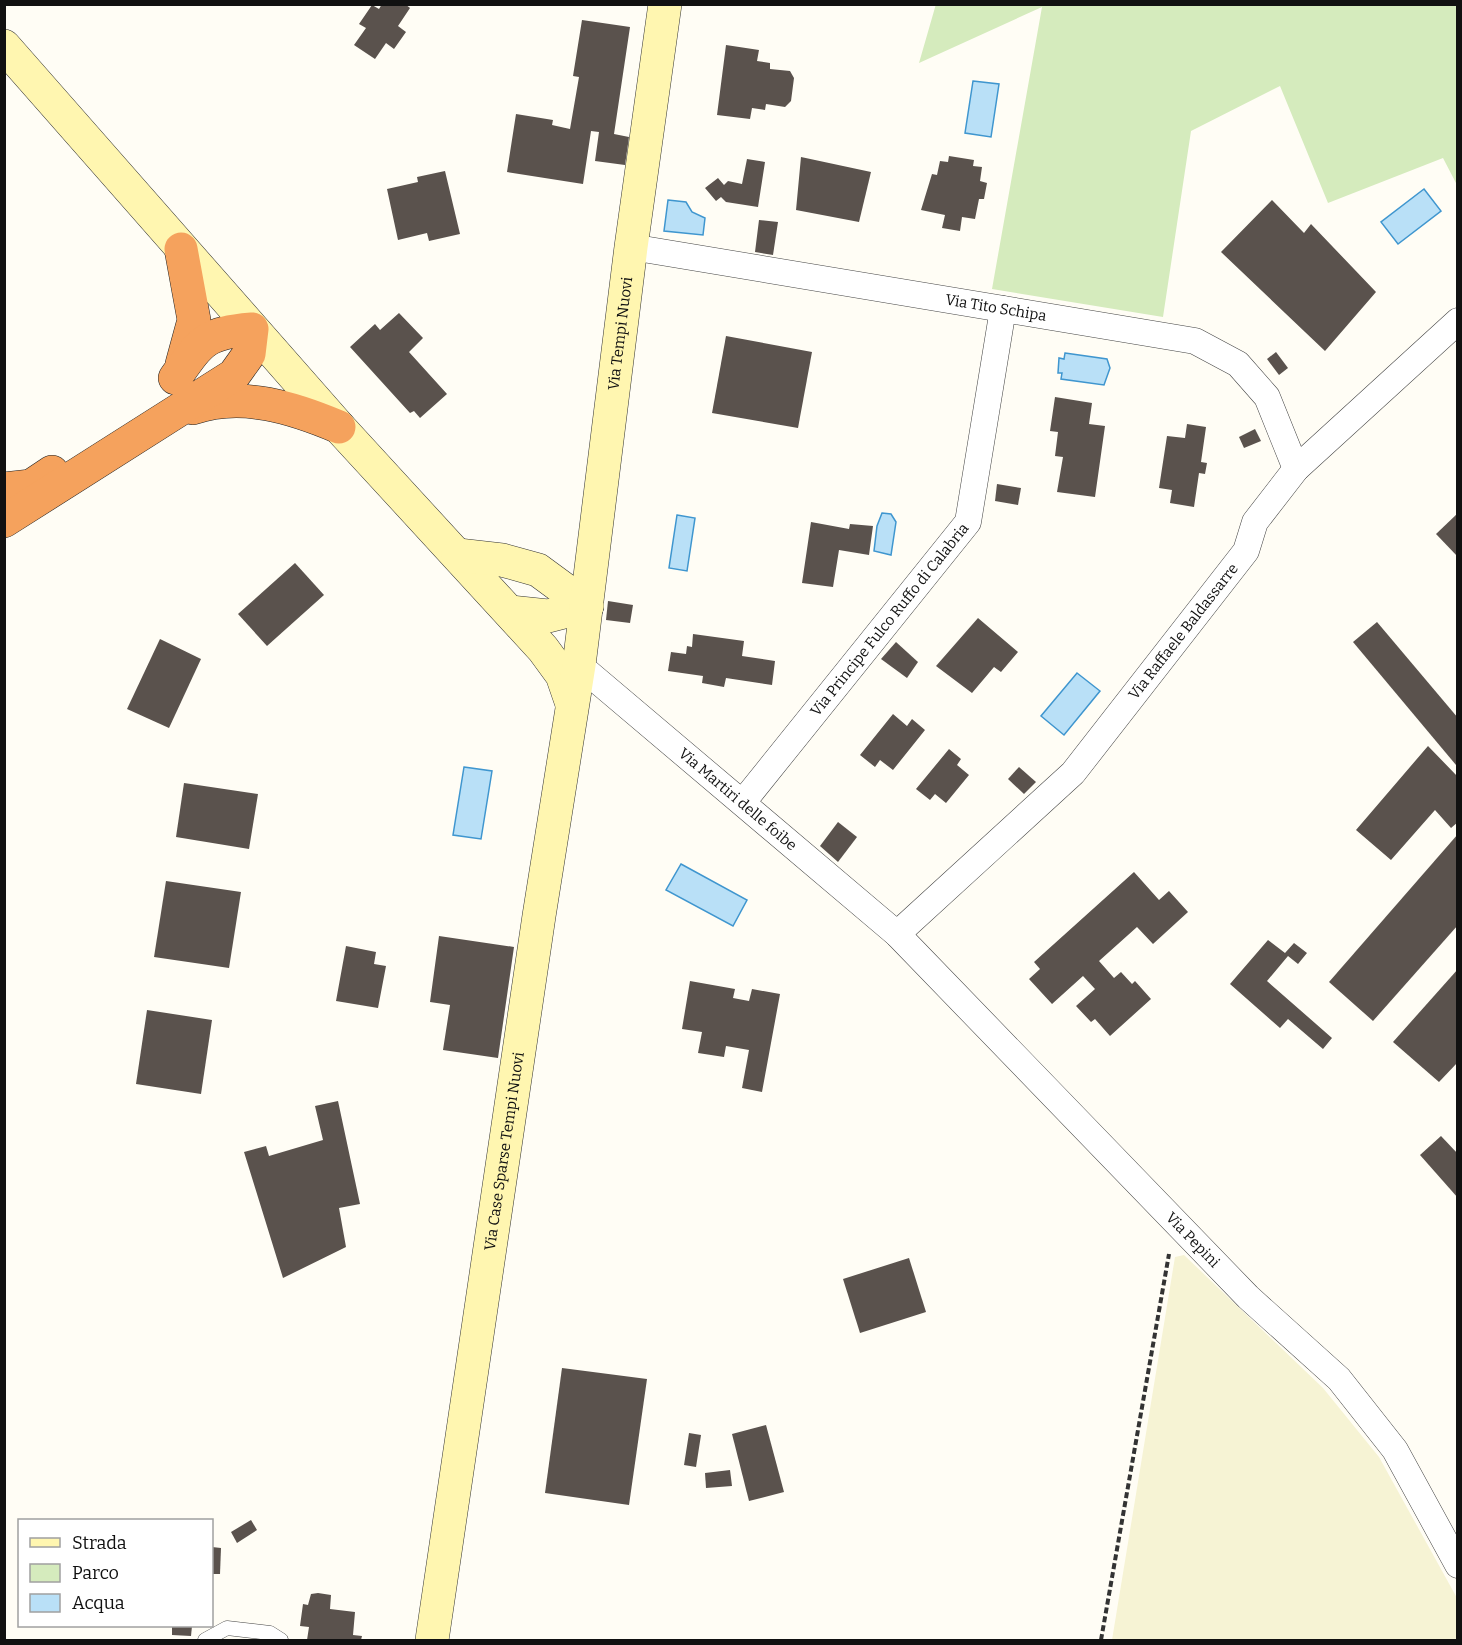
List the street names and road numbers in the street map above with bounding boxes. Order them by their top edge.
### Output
street label: Via Tempi Nuovi [604,275,636,391]
street label: Via Tito Schipa [944,291,1048,325]
street label: Via Principe Fulco Ruffo di Calabria [807,520,972,720]
street label: Via Raffaele Baldassarre [1125,560,1242,703]
street label: Via Martiri delle foibe [675,744,801,854]
street label: Via Case Sparse Tempi Nuovi [481,1050,528,1252]
street label: Via Pepini [1162,1209,1224,1272]

